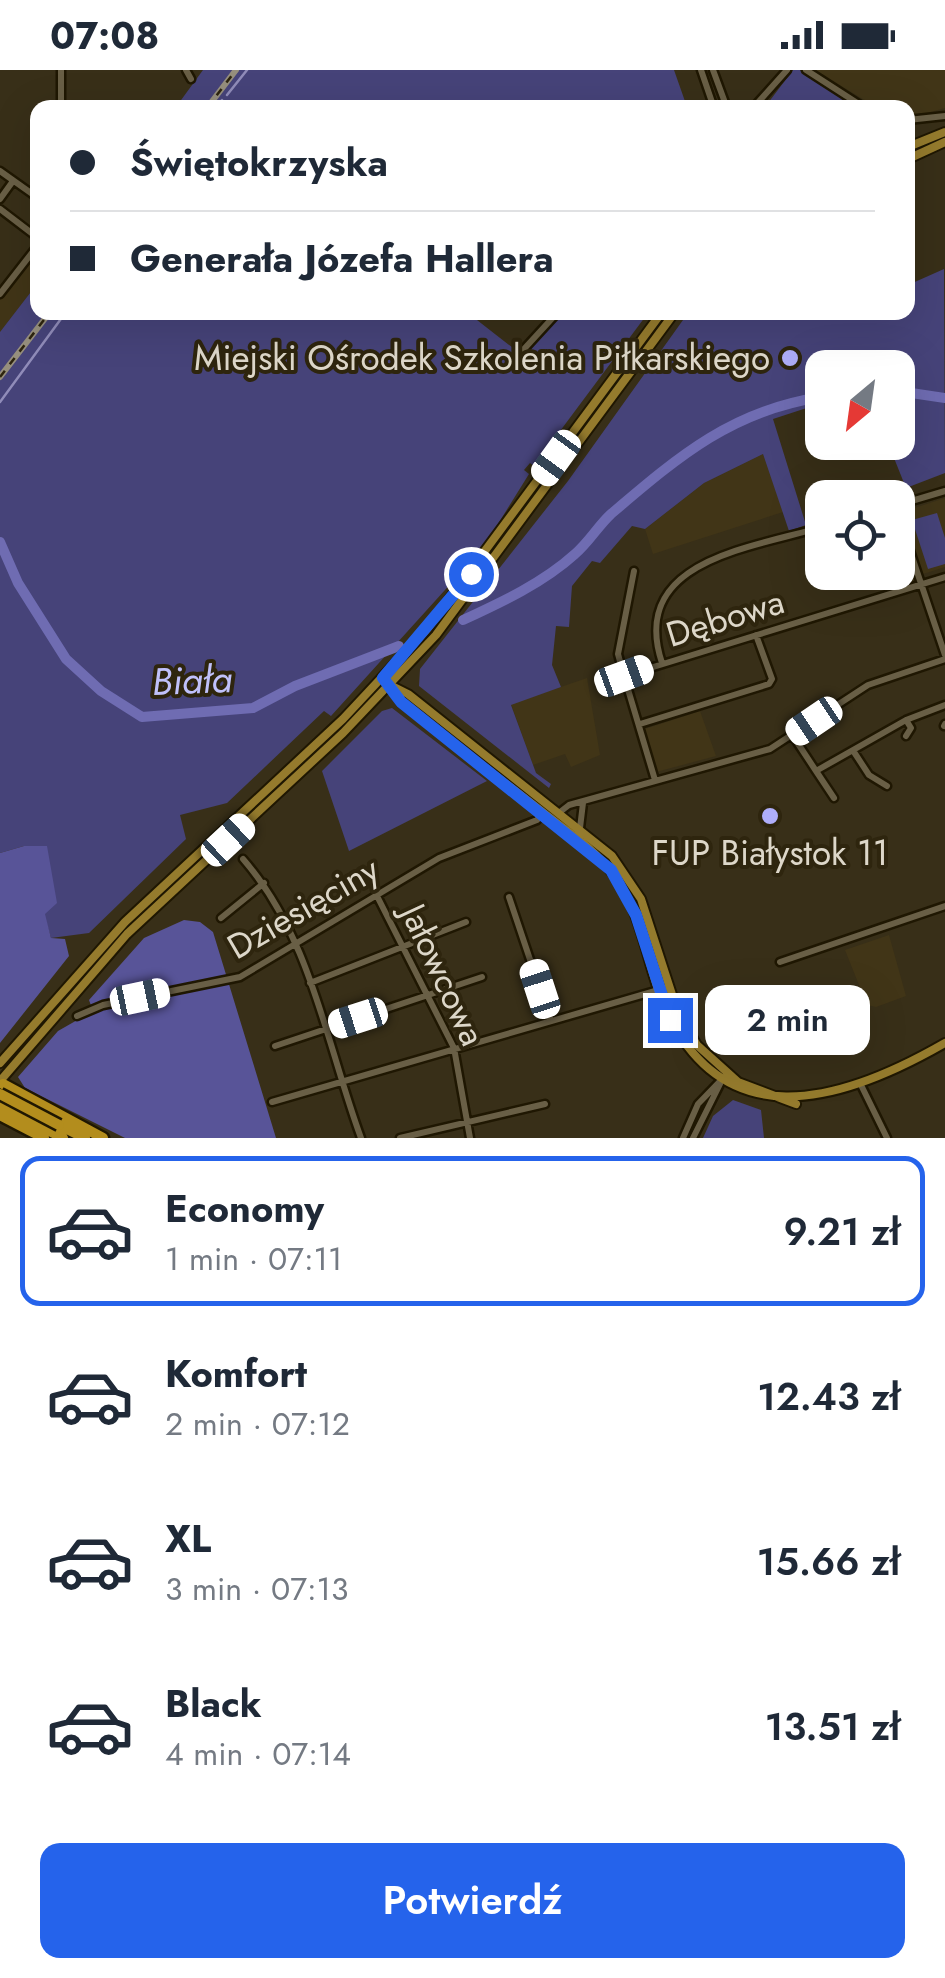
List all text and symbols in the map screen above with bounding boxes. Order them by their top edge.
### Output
text: 07:08 [50,8,159,63]
text: Świętokrzyska [130,135,388,190]
text: Generała Józefa Hallera [130,231,554,286]
place label: Miejski Ośrodek Szkolenia Piłkarskiego [194,333,770,383]
marker: Miejski Ośrodek Szkolenia Piłkarskiego [779,347,801,369]
north arrow [805,350,915,460]
map controls [805,350,915,590]
car [526,425,586,491]
button: locate [805,480,915,590]
route start [449,552,494,597]
street label: Dębowa [660,576,790,660]
water label: Biała [151,651,233,709]
car [591,652,657,700]
car [781,692,847,750]
marker: FUP Białystok 11 [759,805,781,827]
car [196,809,260,871]
place label: FUP Białystok 11 [651,828,889,878]
street label: Dziesięciny [218,844,389,972]
street label: Jałowcowa [387,892,498,1054]
car [516,956,564,1022]
car [108,976,172,1018]
callout: 2 min [705,985,870,1055]
car [325,994,391,1042]
text: 2 min [746,997,829,1043]
route end [648,998,693,1043]
text: Economy [165,1181,324,1236]
icon: car [45,1186,135,1276]
text: 9.21 zł [783,1204,900,1259]
text: 1 min · 07:11 [165,1236,342,1282]
text: Komfort [165,1346,307,1401]
icon: car [45,1351,135,1441]
text: 12.43 zł [757,1369,900,1424]
text: 2 min · 07:12 [165,1401,350,1447]
text: XL [165,1511,211,1566]
icon: car [45,1516,135,1606]
text: 15.66 zł [757,1534,900,1589]
text: 3 min · 07:13 [165,1566,348,1612]
text: Black [165,1676,262,1731]
icon: car [45,1681,135,1771]
text: 13.51 zł [765,1699,900,1754]
text: 4 min · 07:14 [165,1731,351,1777]
button: Potwierdź [40,1843,905,1958]

